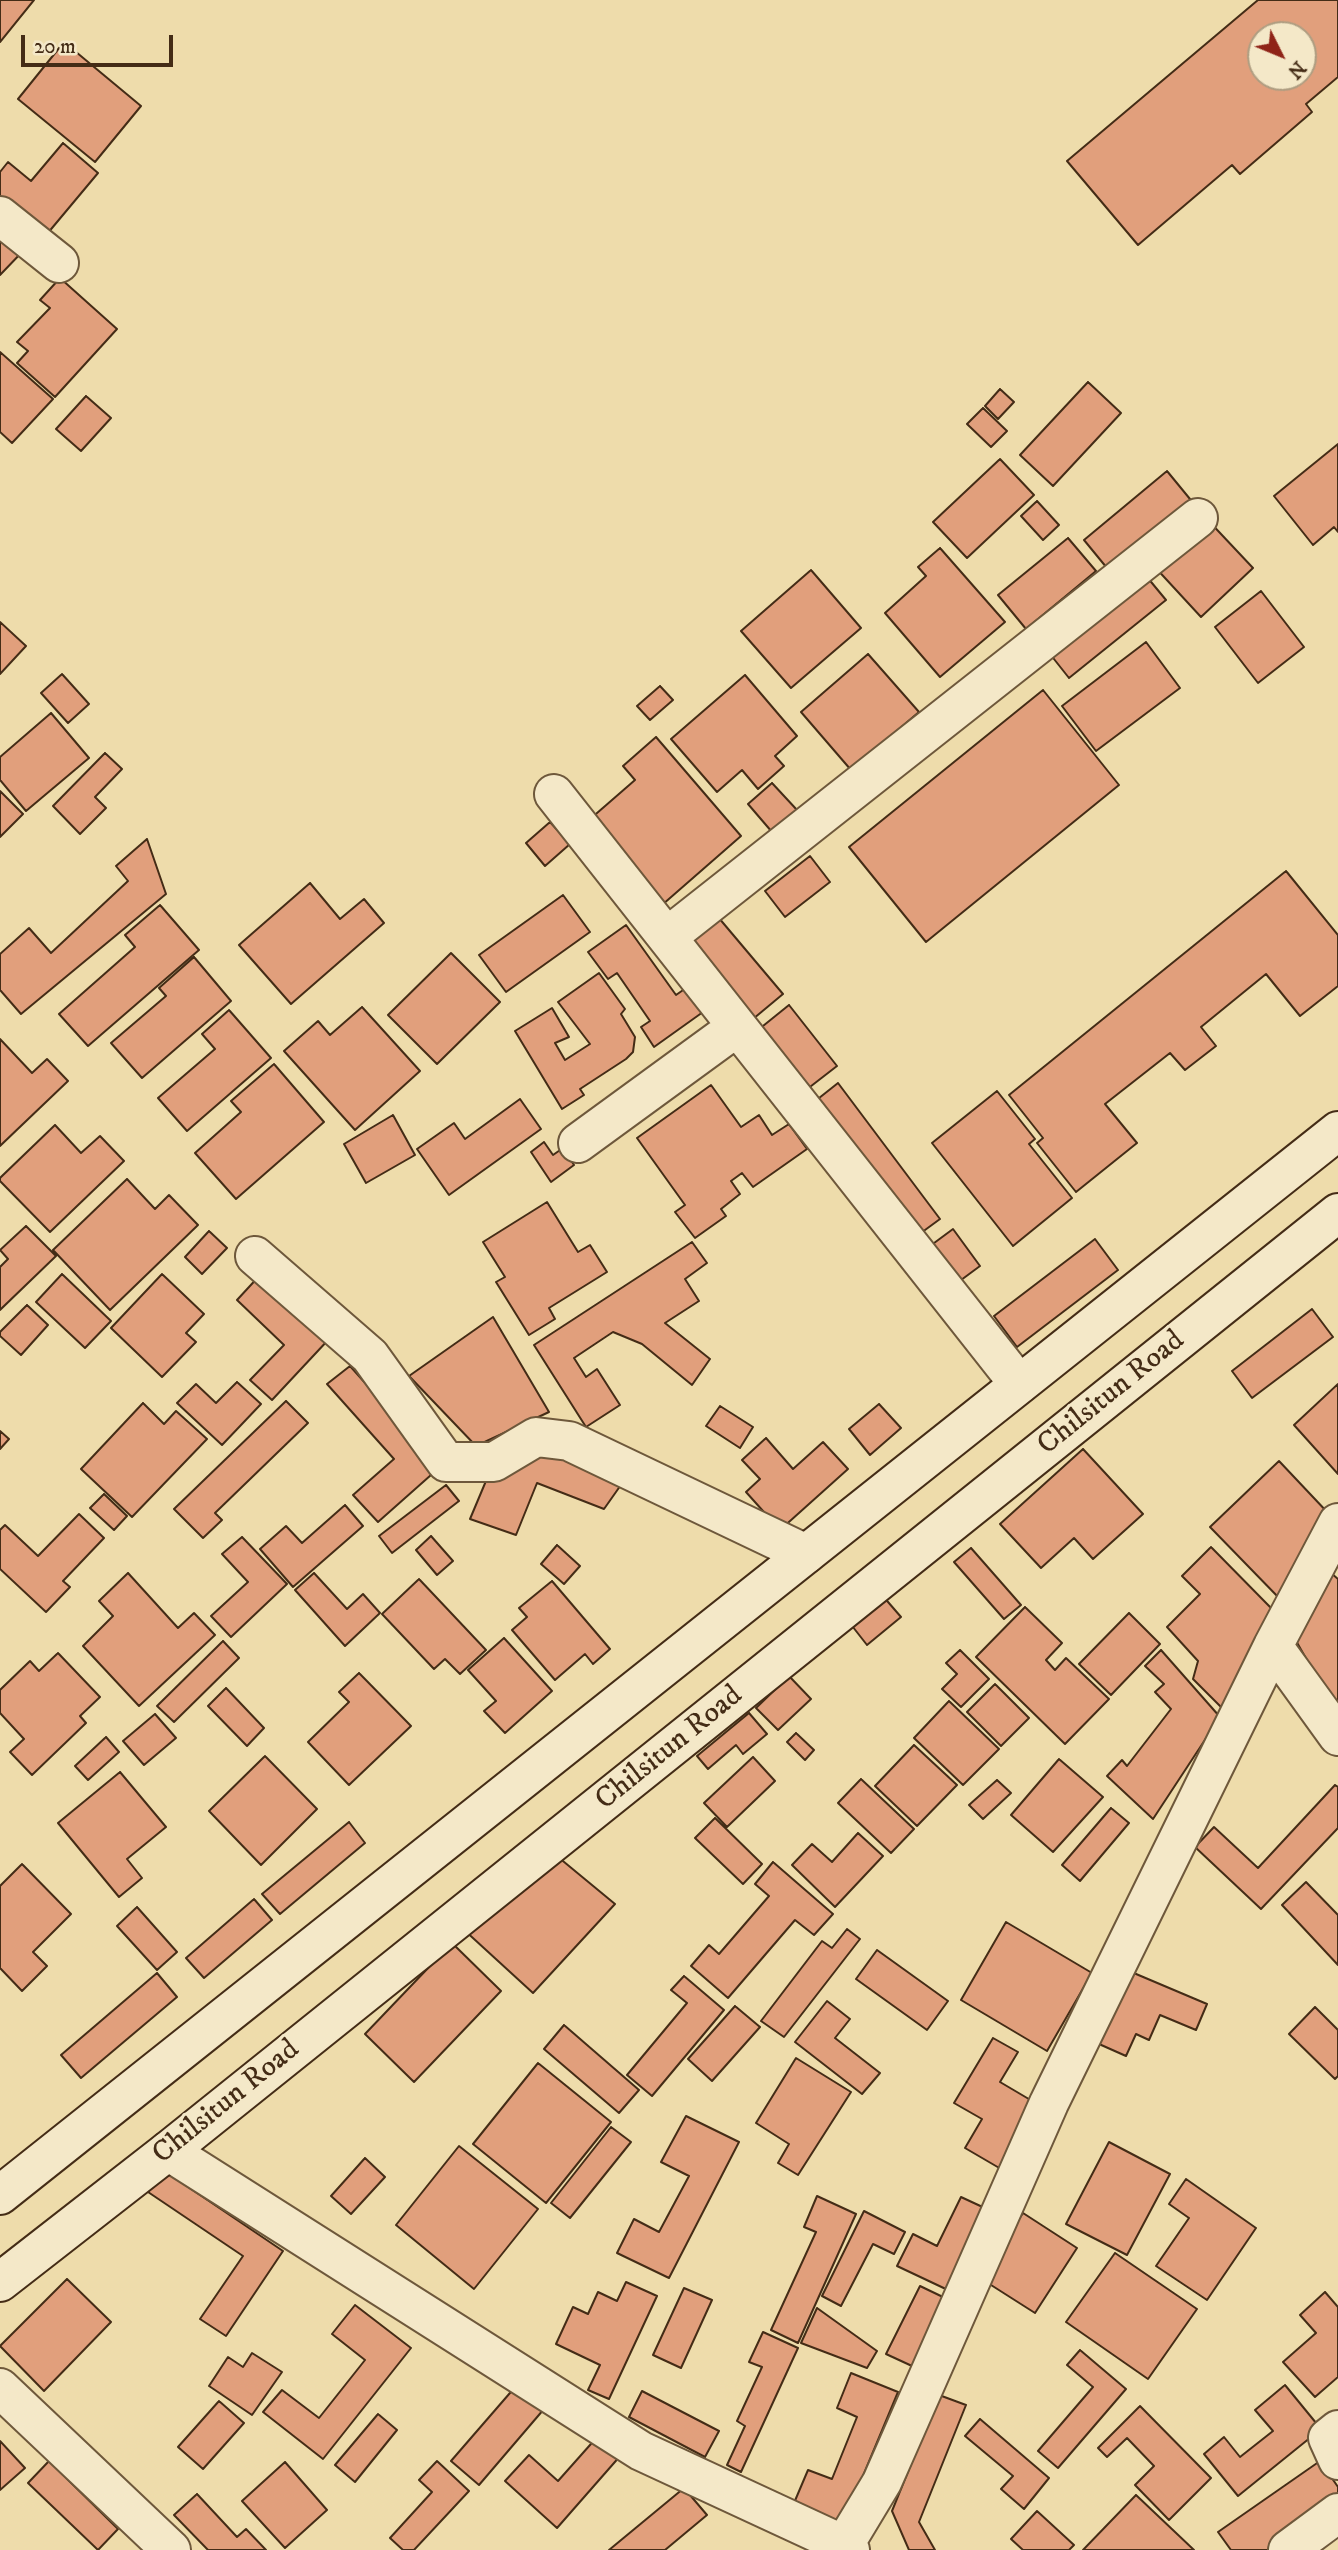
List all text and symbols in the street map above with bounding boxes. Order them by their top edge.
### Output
scale bar [24,21,177,65]
north arrow [1247,21,1317,91]
text: 20 m [34,34,76,60]
text: N [1283,56,1310,83]
street label: Chilsitun Road [1031,1324,1193,1464]
street label: Chilsitun Road [589,1679,751,1819]
street label: Chilsitun Road [146,2033,308,2173]

